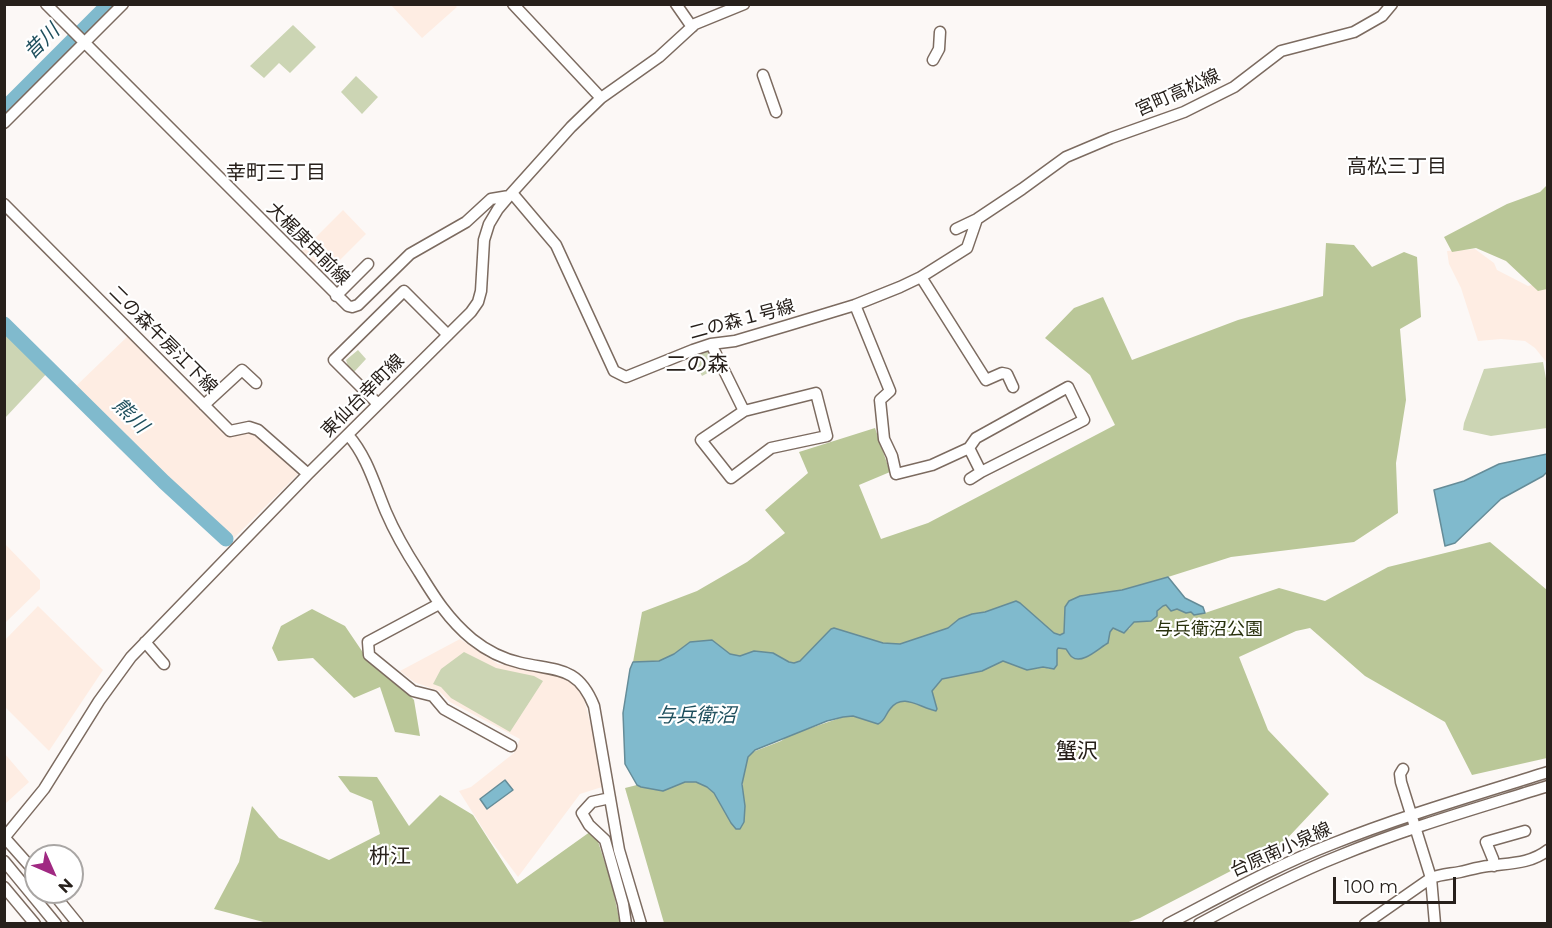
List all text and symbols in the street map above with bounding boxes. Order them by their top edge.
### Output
water label: 昔川 [19,19,65,65]
street label: 宮町高松線 [1132,65,1224,121]
district label: 高松三丁目 [1347,155,1447,179]
district label: 幸町三丁目 [226,161,326,185]
street label: 大梶庚申前線 [262,198,354,290]
street label: 二の森午房江下線 [104,281,222,399]
street label: 二の森１号線 [687,296,797,344]
street label: 東仙台幸町線 [317,350,409,442]
district label: 二の森 [666,352,728,378]
water label: 熊川 [107,393,153,439]
park label: 与兵衛沼公園 [1155,619,1263,641]
water label: 与兵衛沼 [656,704,736,728]
district label: 蟹沢 [1056,739,1098,765]
street label: 台原南小泉線 [1227,818,1335,882]
north arrow [24,844,84,904]
district label: 枡江 [369,844,411,870]
scale bar [1336,865,1459,903]
text: N [54,874,77,897]
text: 100 m [1344,876,1398,898]

